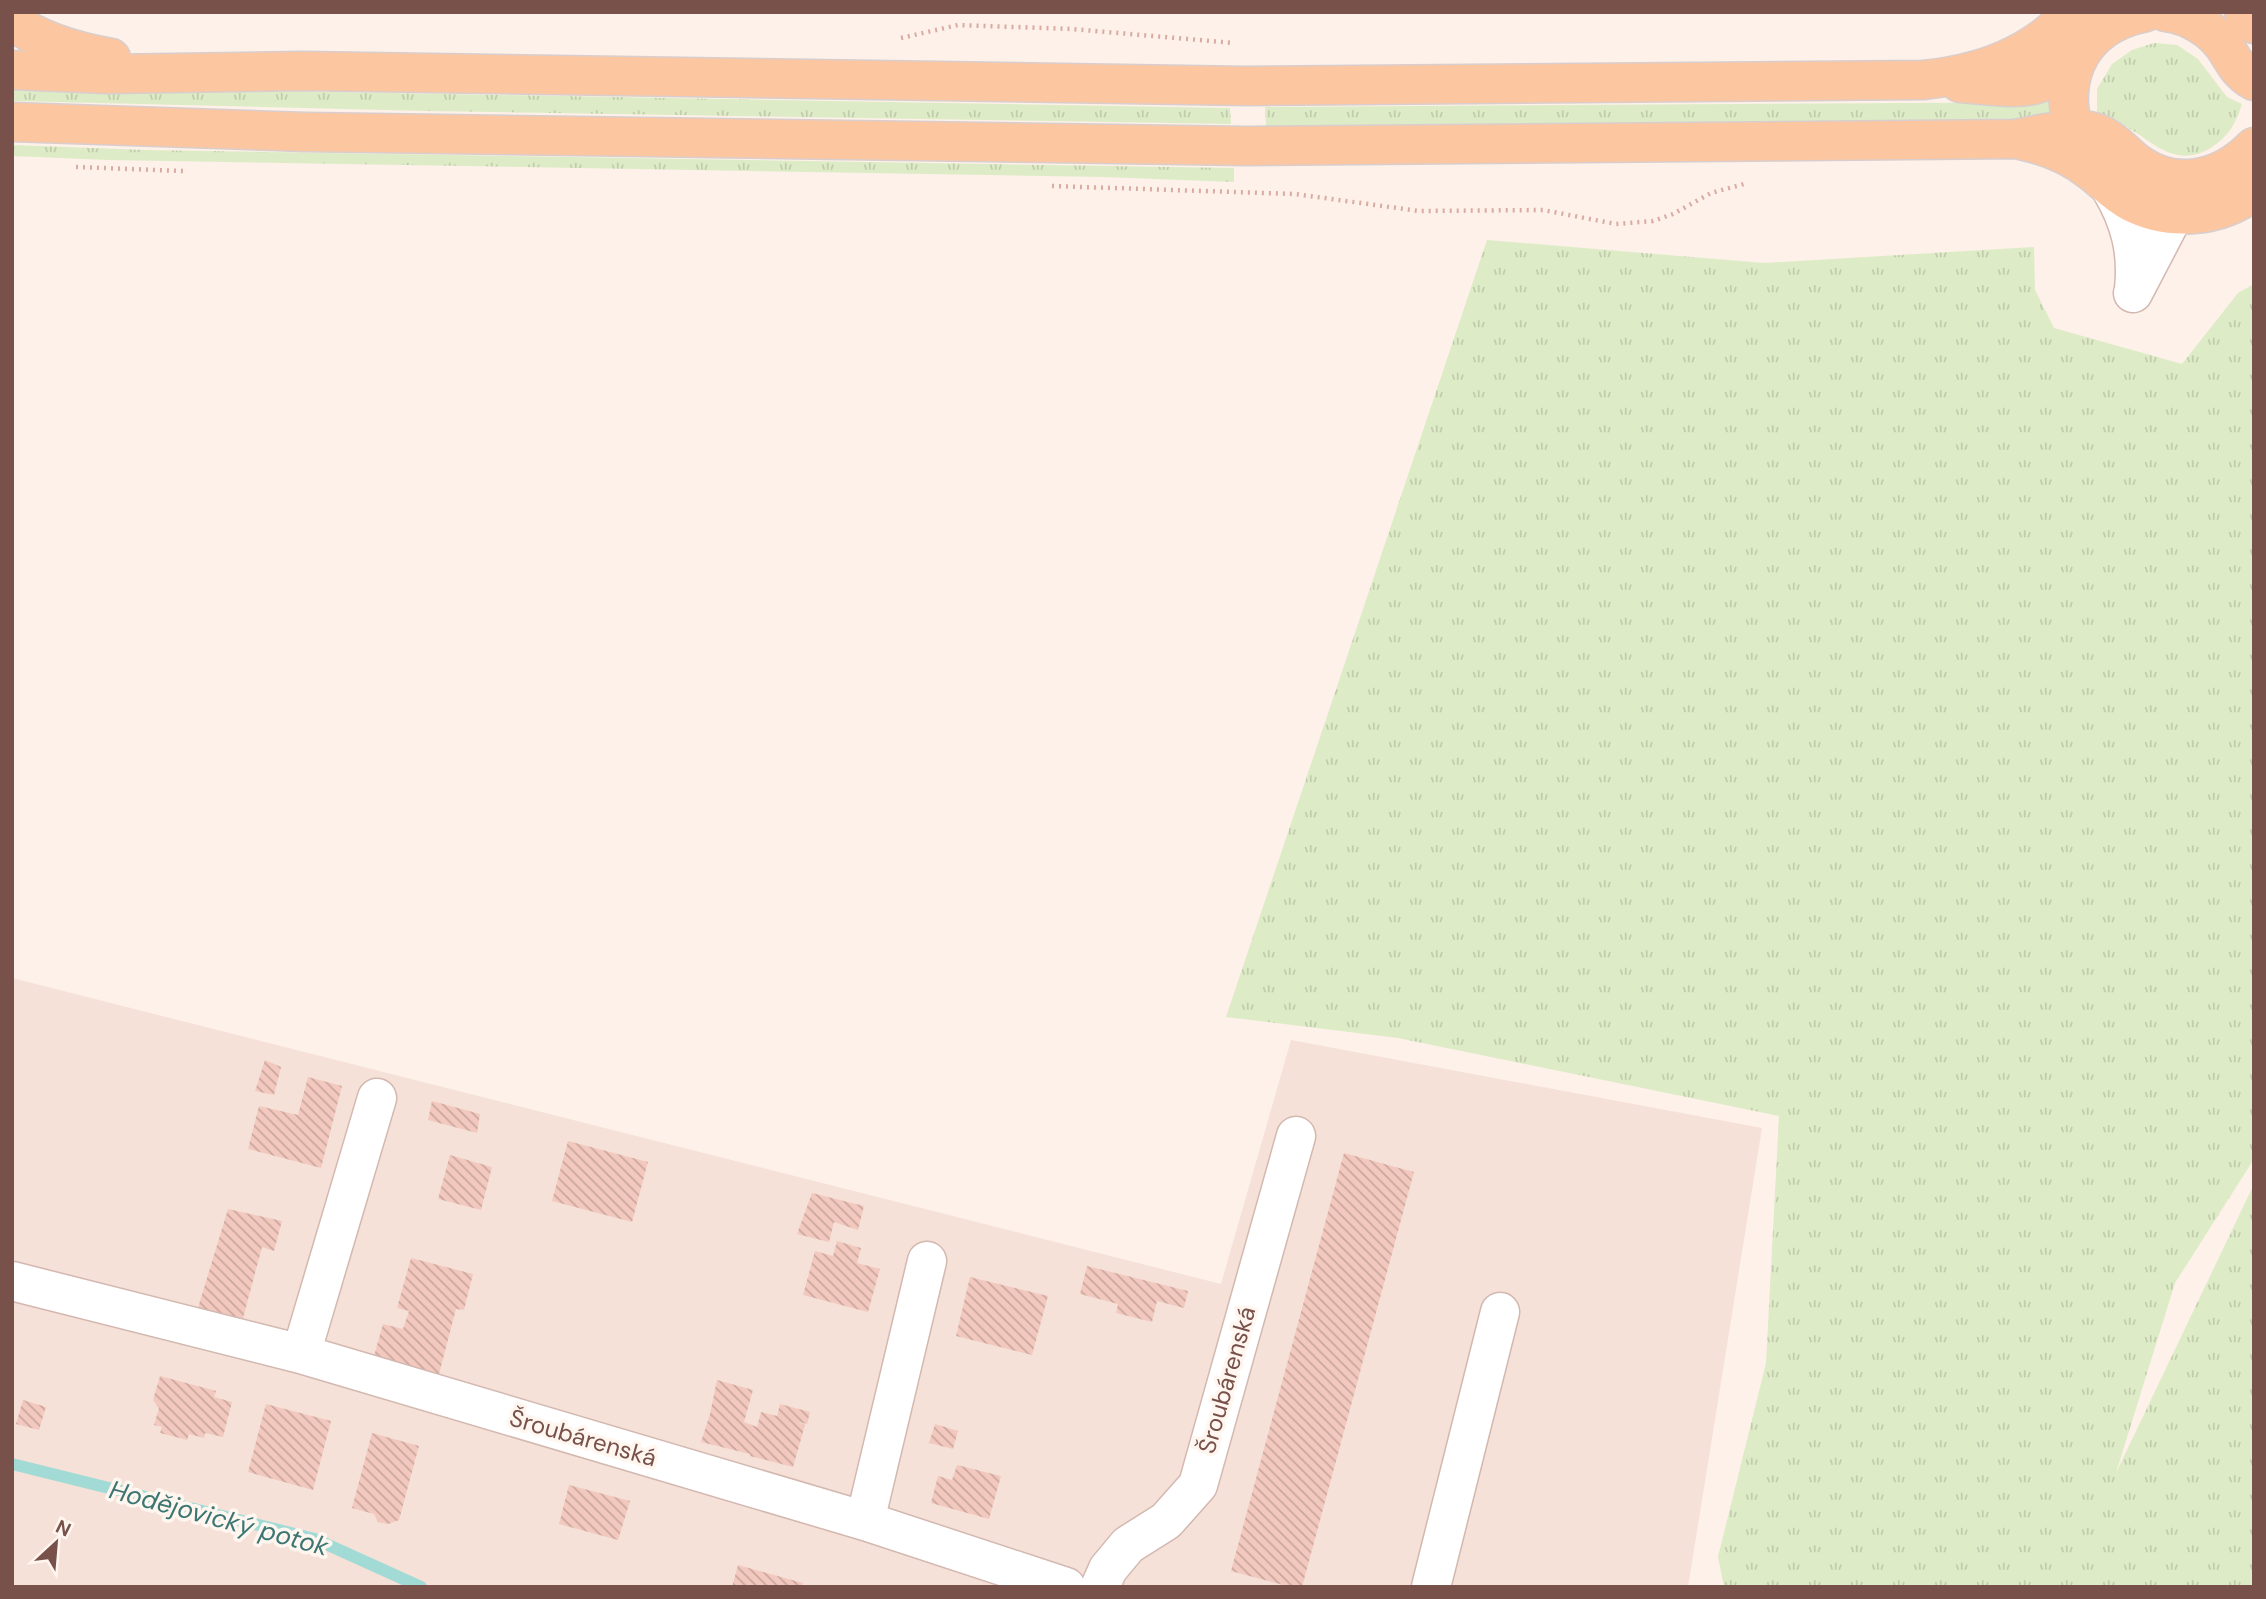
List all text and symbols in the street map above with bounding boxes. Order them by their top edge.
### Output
street label: Šroubárenská [1191,1303,1262,1457]
street label: Šroubárenská [506,1402,660,1473]
water label: Hodějovický potok [106,1472,333,1564]
north arrow [21,1508,91,1578]
text: N [52,1514,75,1542]

